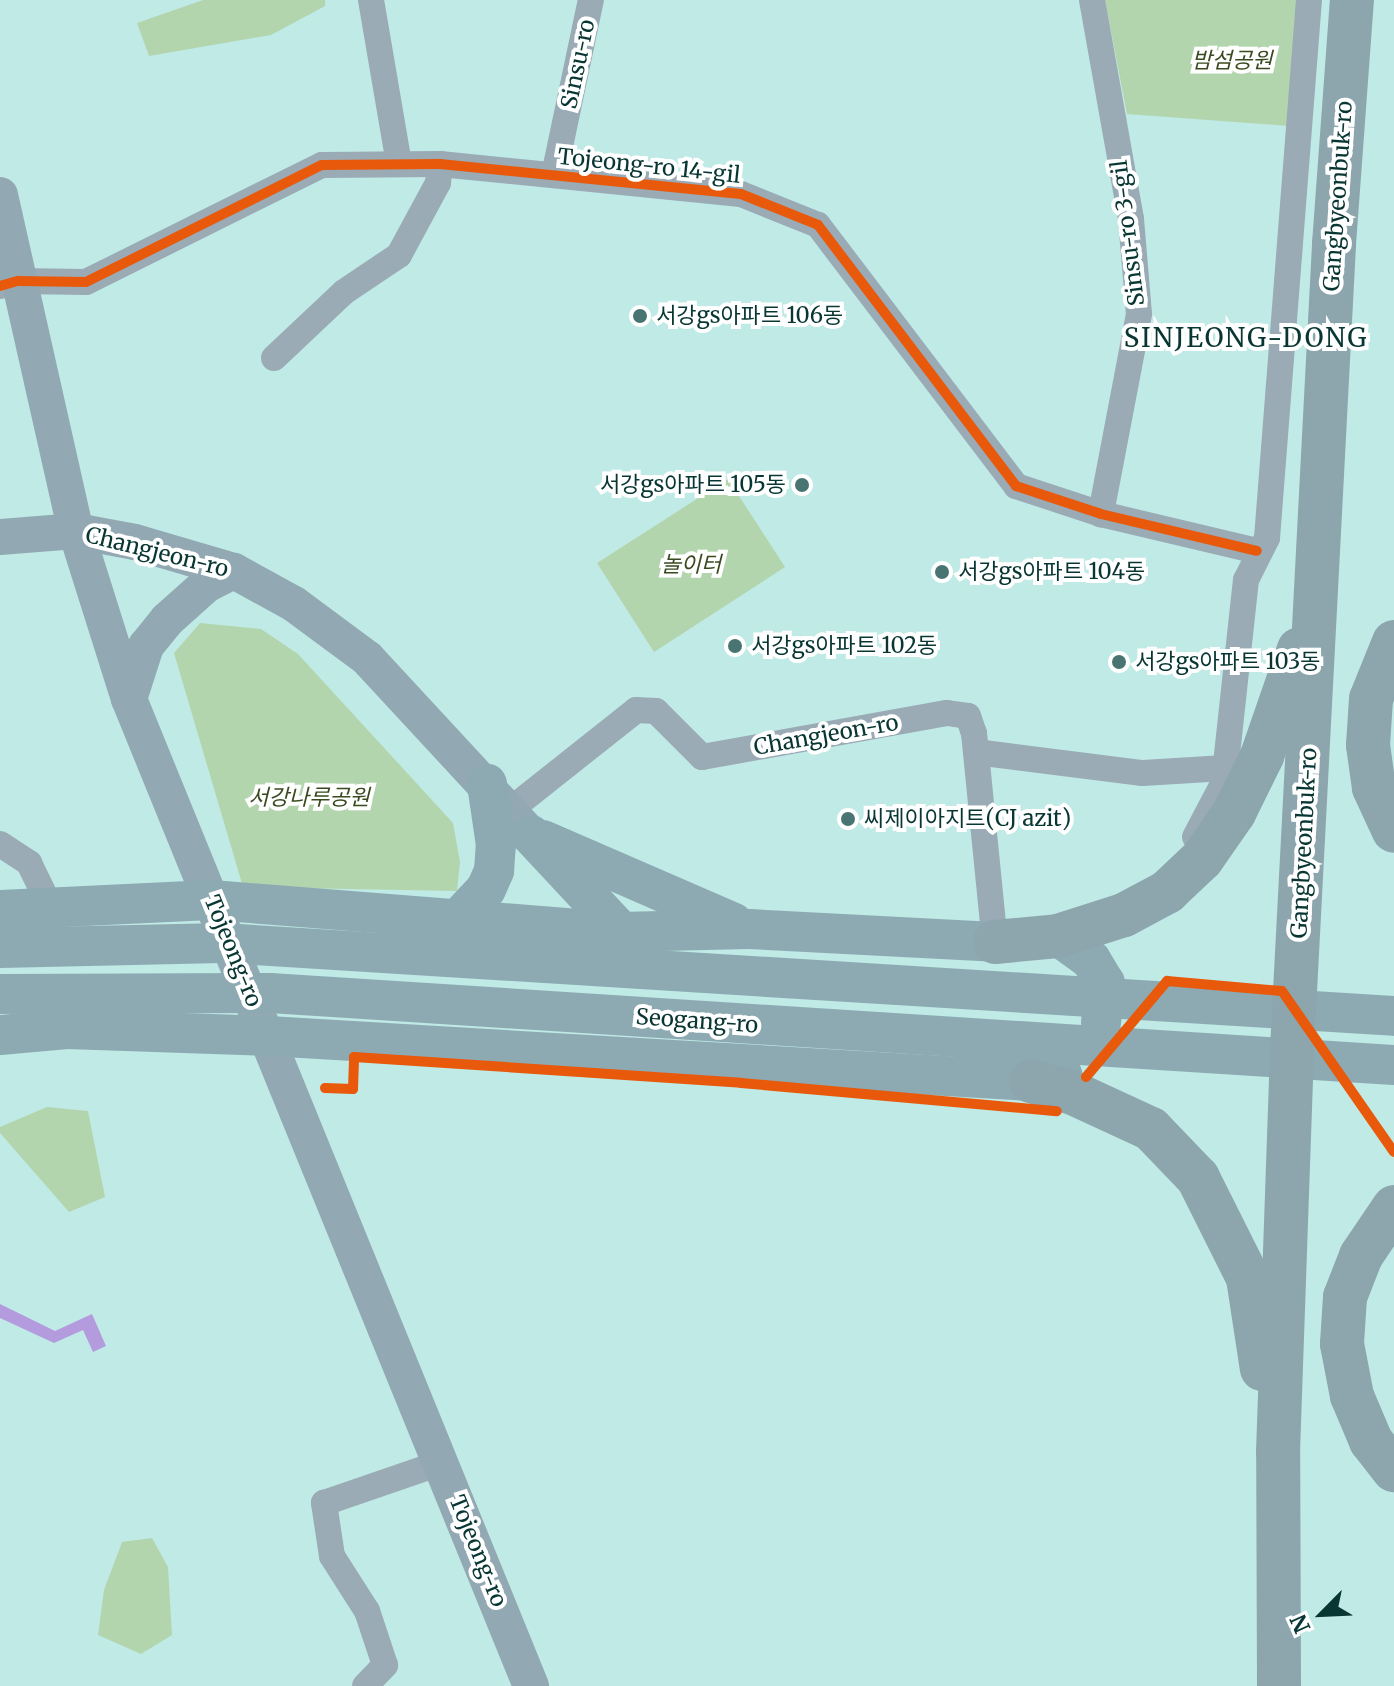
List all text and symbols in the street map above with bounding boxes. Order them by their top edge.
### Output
street label: Sinsu-ro [556,17,600,111]
park label: 밤섬공원 [1192,48,1272,74]
street label: Gangbyeonbuk-ro [1318,100,1358,292]
street label: Tojeong-ro 14-gil [556,143,742,189]
street label: Sinsu-ro 3-gil [1106,159,1150,307]
place label: 서강gs아파트 106동 [656,303,843,329]
marker: 서강gs아파트 106동 [631,307,649,325]
district label: SINJEONG-DONG [1124,322,1368,354]
place label: 서강gs아파트 105동 [600,472,786,498]
marker: 서강gs아파트 105동 [793,476,811,494]
street label: Changjeon-ro [83,521,231,583]
park label: 놀이터 [661,552,721,578]
place label: 서강gs아파트 104동 [958,559,1145,585]
marker: 서강gs아파트 104동 [933,563,951,581]
place label: 서강gs아파트 102동 [751,633,937,659]
marker: 서강gs아파트 102동 [726,637,744,655]
place label: 서강gs아파트 103동 [1135,649,1321,675]
marker: 서강gs아파트 103동 [1110,653,1128,671]
street label: Changjeon-ro [752,709,900,761]
street label: Gangbyeonbuk-ro [1286,747,1322,939]
park label: 서강나루공원 [248,785,370,811]
place label: 씨제이아지트(CJ azit) [864,806,1069,832]
marker: 씨제이아지트(CJ azit) [839,810,857,828]
street label: Tojeong-ro [199,891,267,1011]
street label: Seogang-ro [635,1004,759,1038]
street label: Tojeong-ro [444,1491,512,1611]
north arrow [1282,1574,1362,1654]
text: N [1284,1610,1316,1637]

